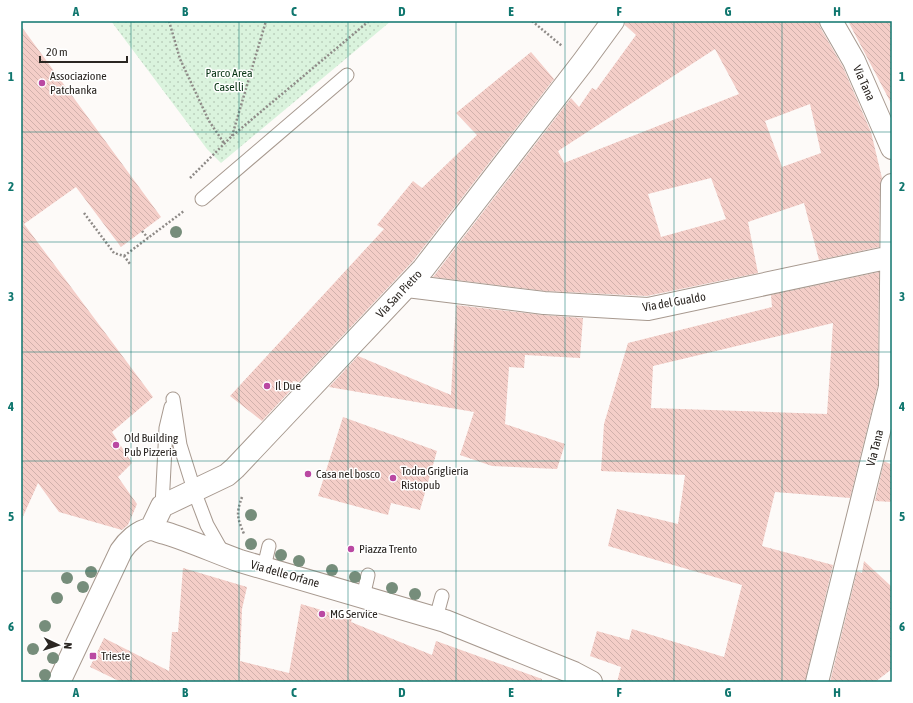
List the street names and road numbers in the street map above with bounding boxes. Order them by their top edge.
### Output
street label: Via Tana [850,63,878,103]
street label: Via San Pietro [373,267,425,321]
street label: Via del Gualdo [641,289,707,314]
street label: Via Tana [864,428,886,468]
street label: Via delle Orfane [249,557,321,591]

